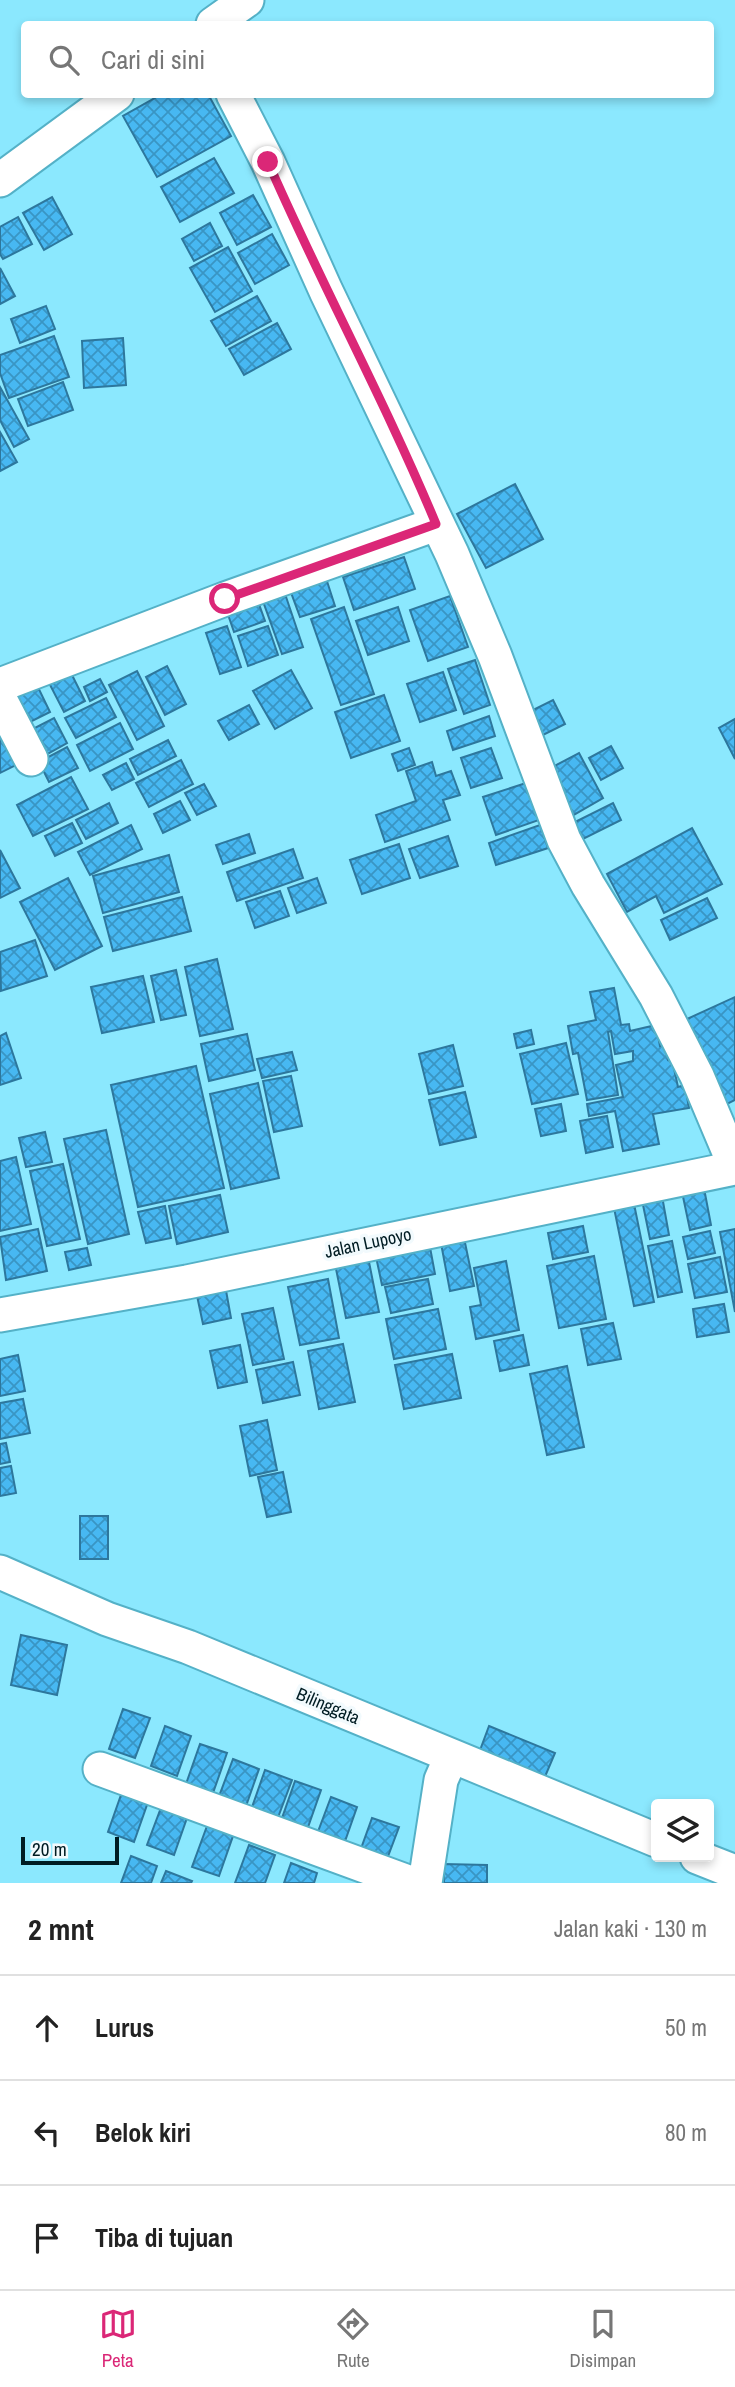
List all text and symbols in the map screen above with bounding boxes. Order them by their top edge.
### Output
search box [21,21,714,98]
icon: search [45,41,83,79]
text: Cari di sini [101,42,205,77]
route end [252,146,283,177]
route start [209,583,240,614]
street label: Jalan Lupoyo [322,1221,413,1264]
street label: Bilinggata [293,1681,364,1730]
map controls [651,1799,714,1862]
button: layers [651,1799,714,1862]
scale bar [21,1834,119,1866]
text: 20 m [32,1836,67,1862]
text: 2 mnt [28,1909,94,1949]
text: Jalan kaki · 130 m [554,1913,707,1944]
icon: ahead [28,2009,66,2047]
text: Lurus [95,2010,154,2045]
text: 50 m [665,2012,707,2043]
icon: left [28,2114,66,2152]
text: Belok kiri [95,2115,191,2150]
text: 80 m [665,2117,707,2148]
icon: arrive [28,2219,66,2257]
text: Tiba di tujuan [95,2220,233,2255]
tab: Peta [99,2305,137,2373]
tab: Rute [334,2305,372,2373]
tab: Disimpan [570,2305,636,2373]

